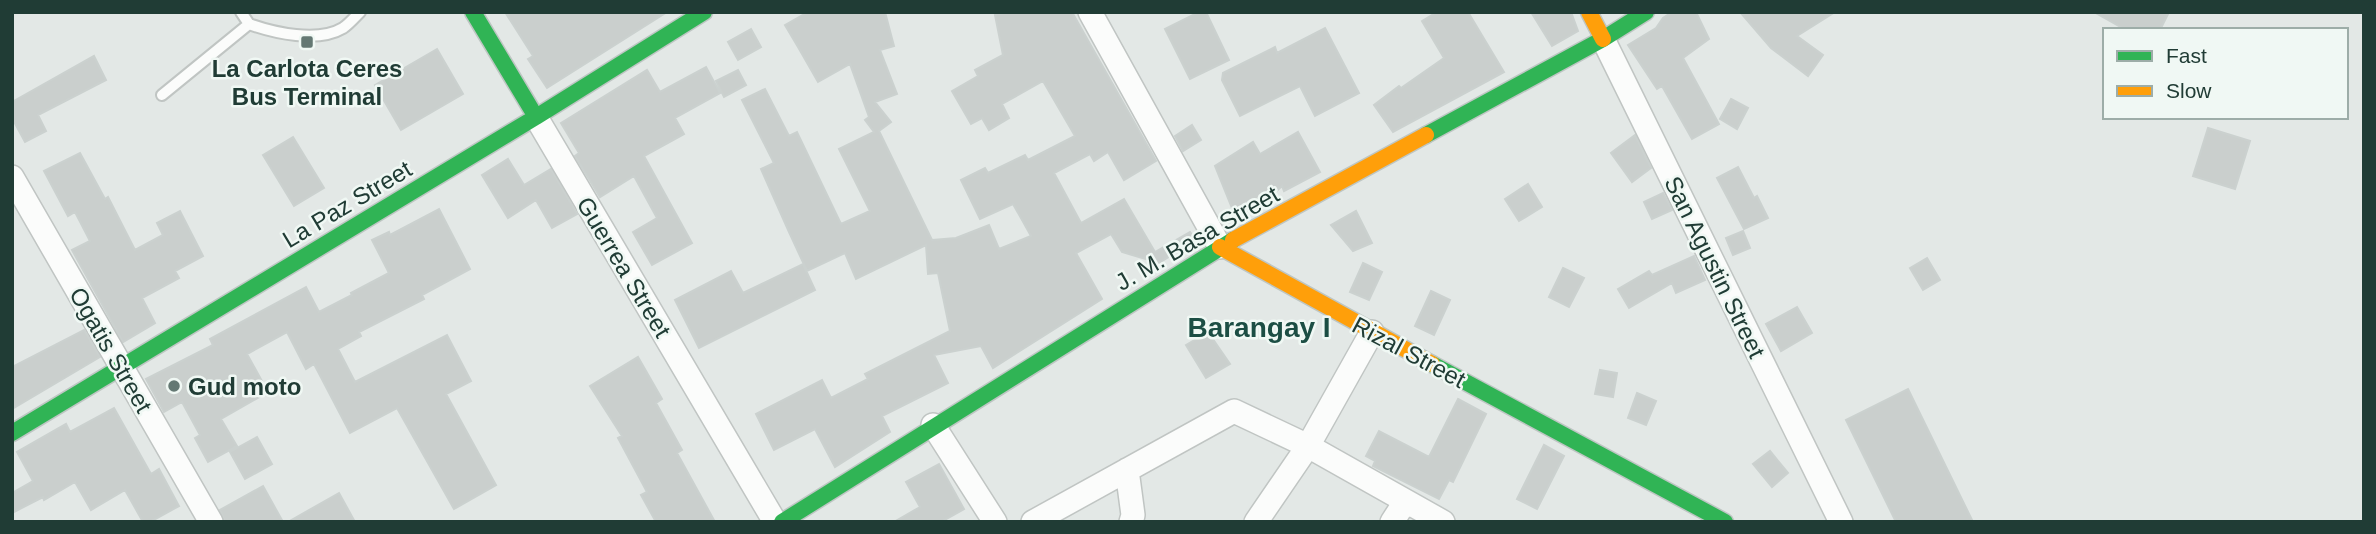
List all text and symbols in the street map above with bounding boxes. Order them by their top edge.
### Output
legend [2103,28,2348,119]
marker: La Carlota Ceres Bus Terminal [299,34,315,50]
text: Fast [2166,44,2207,67]
place label: La Carlota Ceres Bus Terminal [212,55,402,110]
text: Slow [2166,79,2212,102]
street label: La Paz Street [278,155,417,253]
street label: San Agustin Street [1659,172,1771,363]
street label: J. M. Basa Street [1111,180,1284,296]
street label: Guerrea Street [572,192,677,342]
street label: Ogatis Street [64,283,158,418]
street label: Rizal Street [1348,311,1470,393]
district label: Barangay I [1187,312,1331,343]
place label: Gud moto [188,373,301,400]
marker: Gud moto [166,378,182,394]

